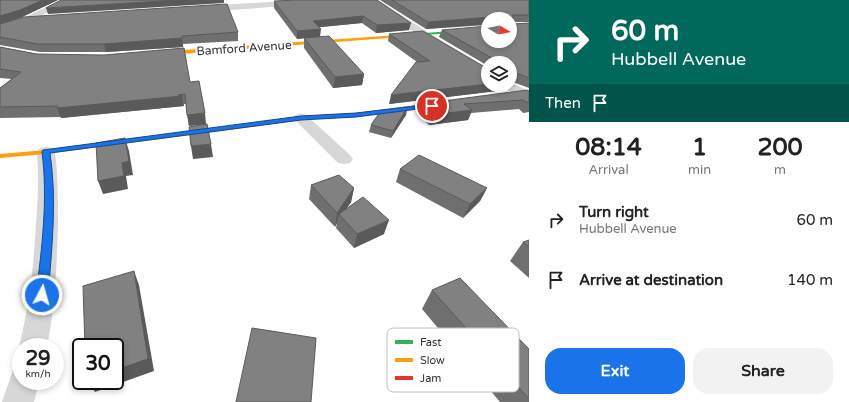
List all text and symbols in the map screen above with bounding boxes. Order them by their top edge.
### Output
north arrow [481,12,517,48]
map controls [481,12,517,92]
text: 60 m [611,14,679,48]
icon: right [545,16,597,68]
street label: Bamford Avenue [196,38,292,58]
text: Hubbell Avenue [611,48,746,70]
button: layers [481,56,517,92]
pin [415,89,449,123]
icon: arrive [589,92,611,114]
text: Then [545,94,581,112]
icon: arrive [421,95,443,117]
text: 08:14 [575,133,642,162]
text: 1 [692,133,707,162]
text: 200 [757,133,803,162]
text: Arrival [588,162,629,178]
text: min [688,162,711,178]
text: m [774,162,786,178]
text: Turn right [579,203,649,221]
icon: right [545,209,567,231]
text: 60 m [796,211,833,229]
text: Hubbell Avenue [579,221,677,237]
icon: arrive [545,269,567,291]
text: Arrive at destination [579,271,723,289]
text: 140 m [787,271,833,289]
position arrow [21,274,63,316]
legend [387,328,519,392]
text: Fast [420,336,441,349]
speed limit sign: 30 [72,338,124,390]
text: 29 [25,347,51,371]
button: Exit [545,348,685,394]
button: Share [693,348,833,394]
text: Slow [420,354,445,367]
text: km/h [25,368,51,380]
text: Jam [420,372,441,385]

